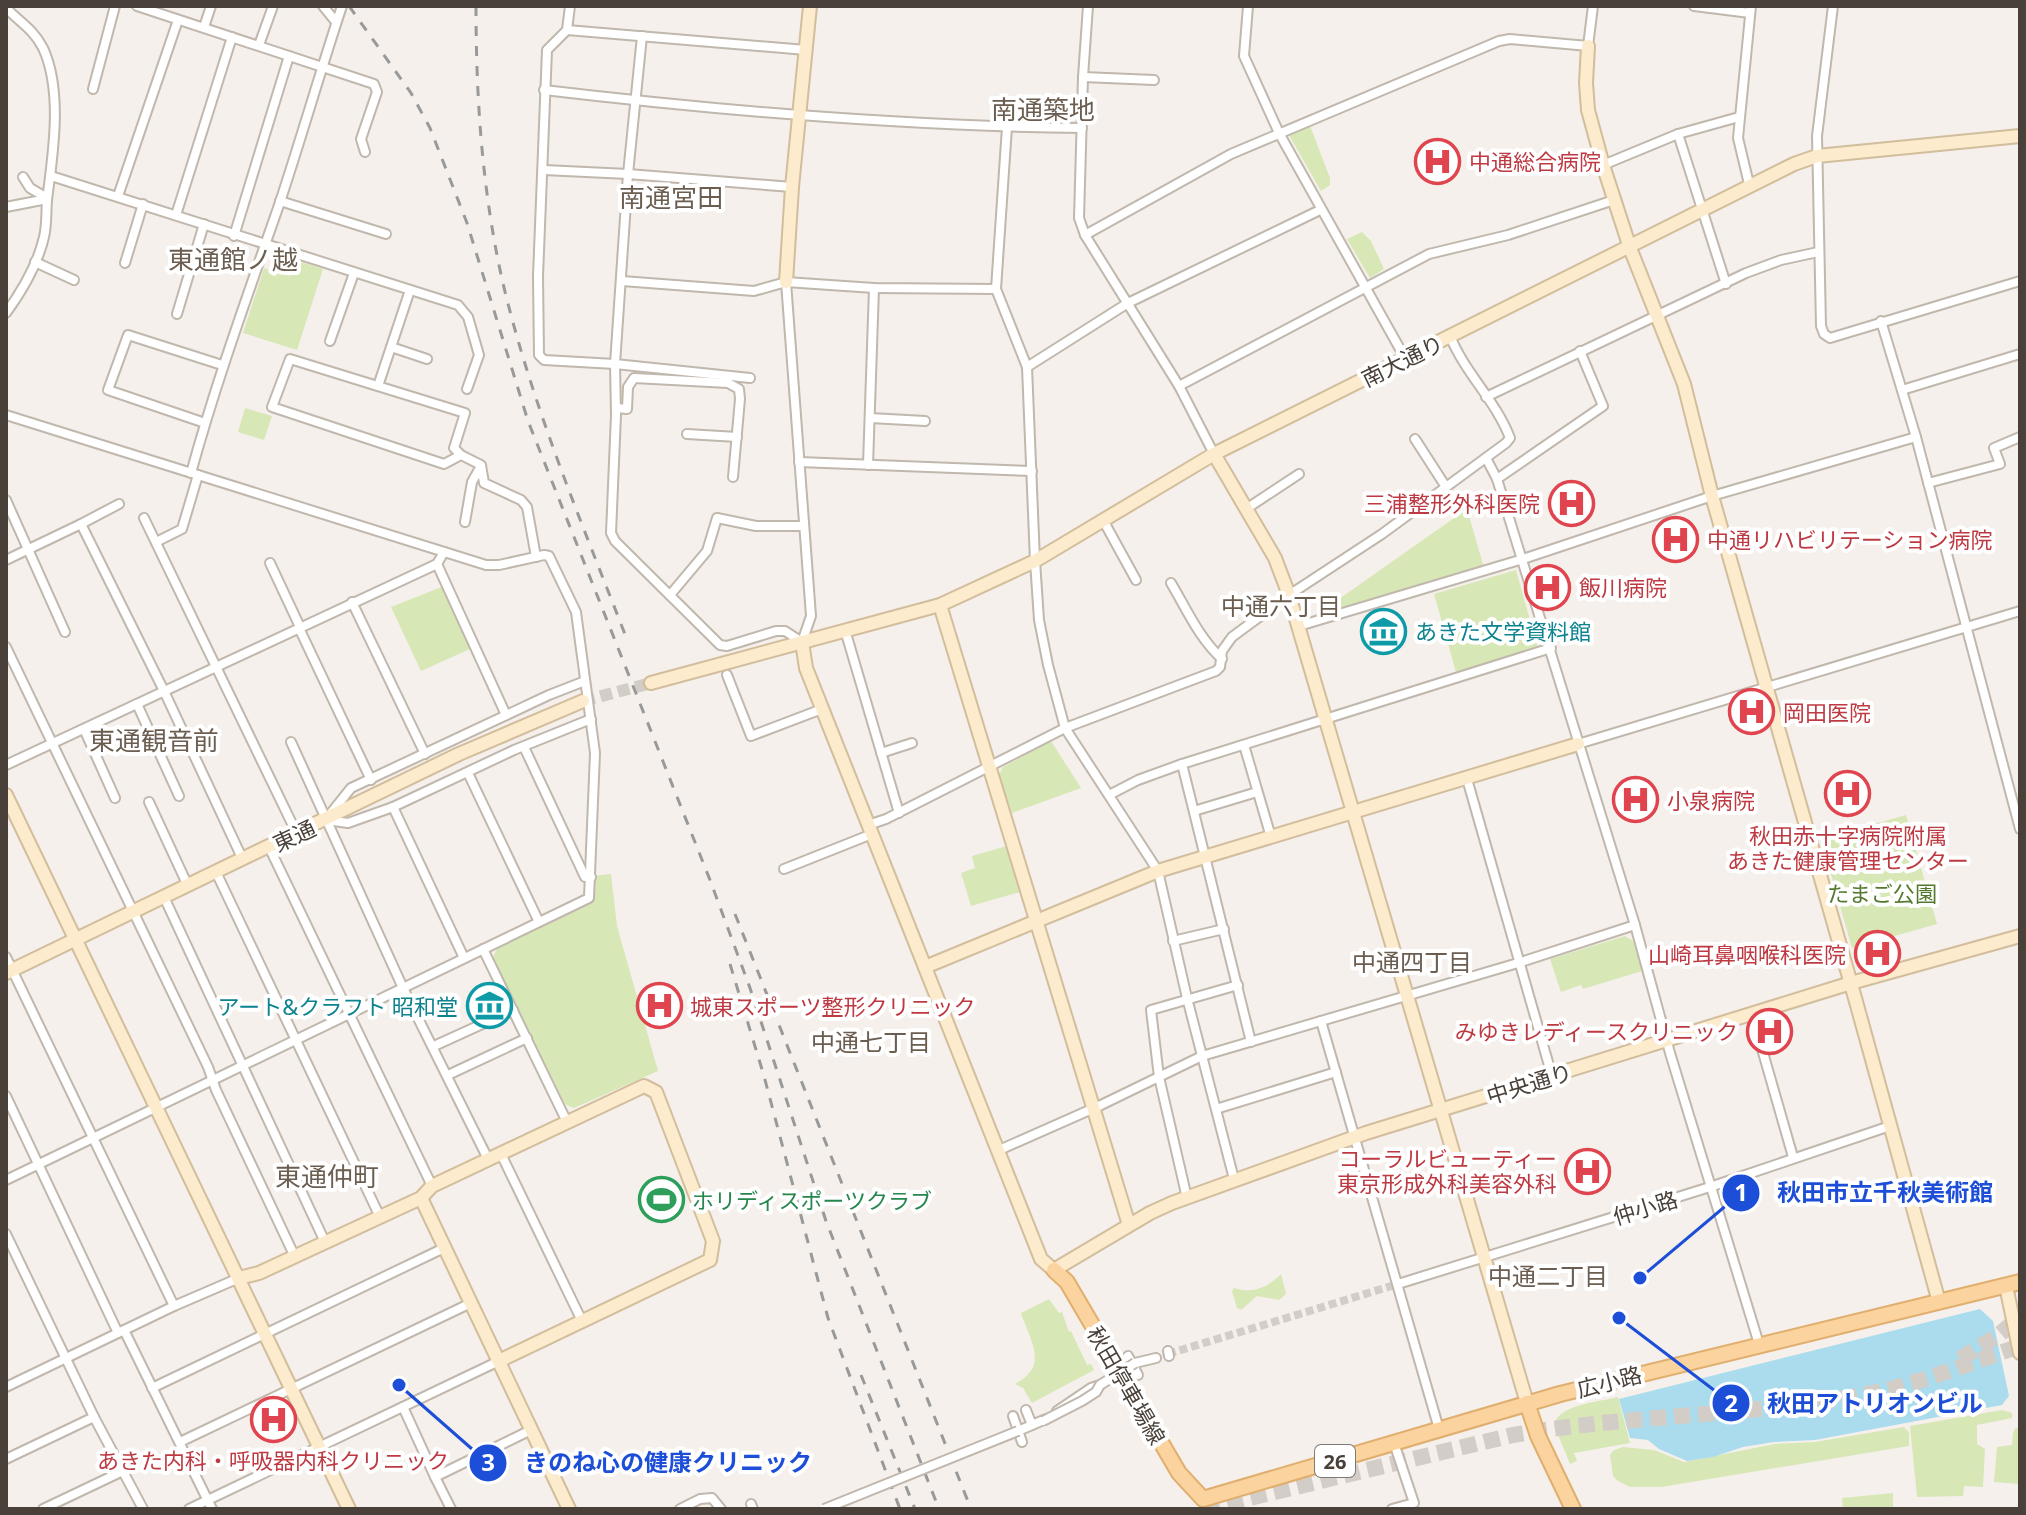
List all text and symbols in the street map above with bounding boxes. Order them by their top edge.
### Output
district label: 南通築地 [991,91,1095,127]
hospital icon: 中通総合病院 [1414,137,1462,185]
place label: 中通総合病院 [1469,146,1601,176]
district label: 南通宮田 [619,179,723,215]
district label: 東通館ノ越 [168,241,298,277]
street label: 南大通り [1356,327,1448,393]
hospital icon: 三浦整形外科医院 [1547,479,1595,527]
place label: 三浦整形外科医院 [1364,488,1540,518]
hospital icon: 中通リハビリテーション病院 [1652,515,1700,563]
place label: 中通リハビリテーション病院 [1707,524,1993,554]
hospital icon: 飯川病院 [1524,563,1572,611]
place label: 飯川病院 [1579,572,1667,602]
district label: 中通六丁目 [1221,589,1341,622]
museum icon: あきた文学資料館 [1360,607,1408,655]
place label: あきた文学資料館 [1415,616,1591,646]
hospital icon: 岡田医院 [1728,688,1776,736]
place label: 岡田医院 [1783,697,1871,727]
district label: 東通観音前 [89,722,219,758]
hospital icon: 秋田赤十字病院附属 あきた健康管理センター [1824,770,1872,818]
hospital icon: 小泉病院 [1612,776,1660,824]
place label: 小泉病院 [1667,785,1755,815]
street label: 東通 [268,812,320,858]
place label: 秋田赤十字病院附属 あきた健康管理センター [1727,820,1969,875]
park label: たまご公園 [1827,878,1937,908]
hospital icon: 山崎耳鼻咽喉科医院 [1853,930,1901,978]
place label: 山崎耳鼻咽喉科医院 [1648,939,1846,969]
district label: 中通四丁目 [1352,945,1472,978]
museum icon: アート&クラフト 昭和堂 [465,982,513,1030]
hospital icon: 城東スポーツ整形クリニック [635,982,683,1030]
place label: アート&クラフト 昭和堂 [217,991,458,1021]
place label: 城東スポーツ整形クリニック [690,991,976,1021]
hospital icon: みゆきレディースクリニック [1745,1007,1793,1055]
place label: みゆきレディースクリニック [1455,1016,1738,1046]
district label: 中通七丁目 [811,1025,931,1058]
street label: 中央通り [1483,1056,1575,1110]
place label: コーラルビューティー 東京形成外科美容外科 [1337,1143,1557,1198]
hospital icon: コーラルビューティー 東京形成外科美容外科 [1564,1147,1612,1195]
district label: 東通仲町 [275,1158,379,1194]
callout: 秋田市立千秋美術館 [1721,1169,2009,1217]
text: 1 [1734,1175,1748,1208]
text: 秋田市立千秋美術館 [1777,1175,1993,1208]
sports icon: ホリディスポーツクラブ [637,1176,685,1224]
street label: 仲小路 [1609,1183,1681,1231]
place label: ホリディスポーツクラブ [692,1185,932,1215]
district label: 中通二丁目 [1488,1259,1608,1292]
street label: 秋田停車場線 [1081,1320,1173,1450]
street label: 広小路 [1573,1358,1645,1404]
callout: 秋田アトリオンビル [1711,1379,1999,1427]
text: 2 [1724,1386,1738,1419]
text: 秋田アトリオンビル [1767,1386,1983,1419]
hospital icon: あきた内科・呼吸器内科クリニック [249,1395,297,1443]
callout: きのね心の健康クリニック [468,1439,828,1487]
place label: あきた内科・呼吸器内科クリニック [97,1445,449,1475]
text: 3 [481,1445,495,1478]
text: きのね心の健康クリニック [524,1445,812,1478]
road number: 26 [1315,1445,1355,1477]

